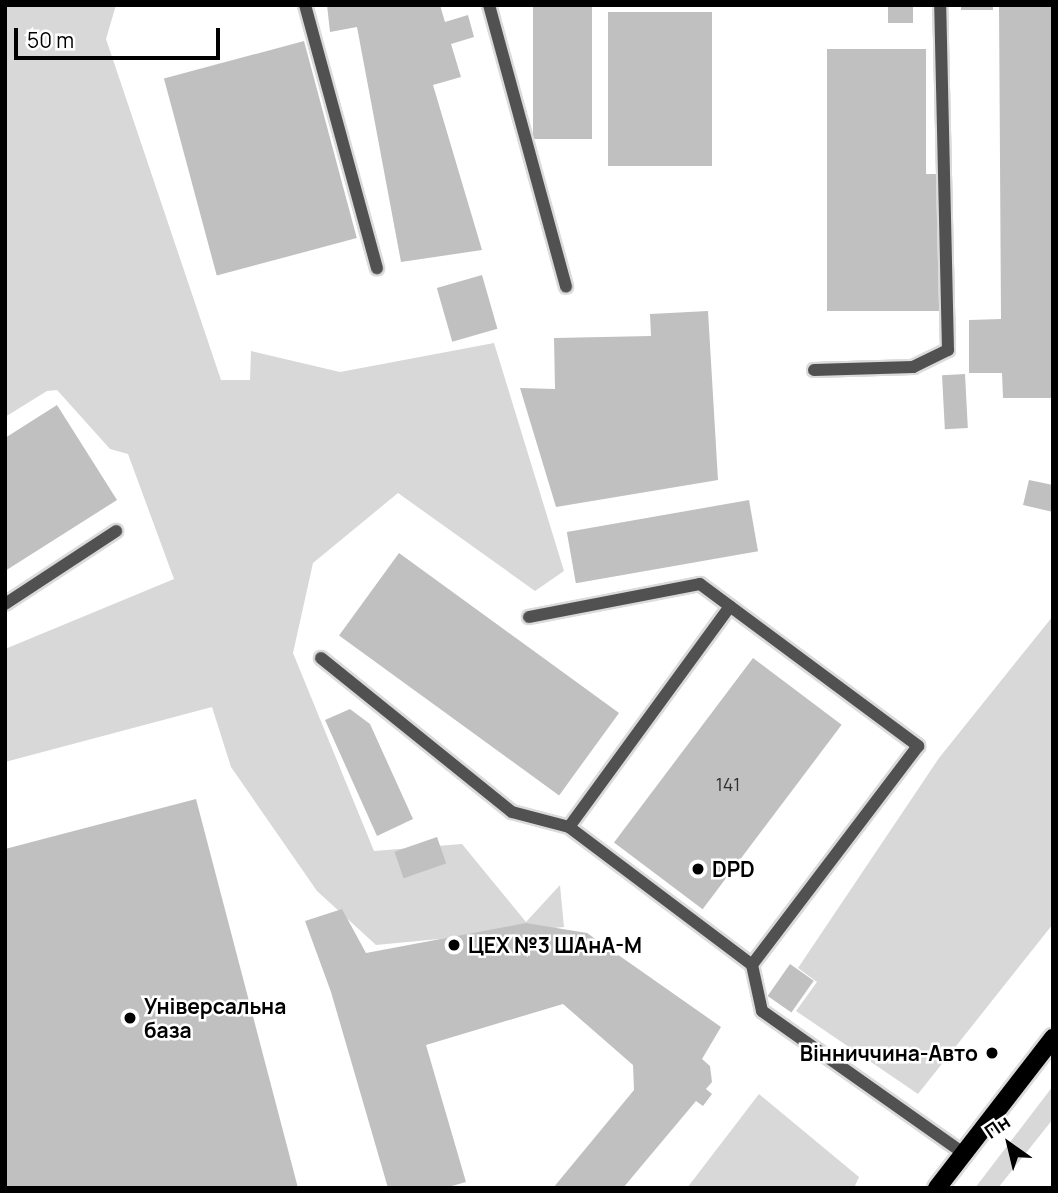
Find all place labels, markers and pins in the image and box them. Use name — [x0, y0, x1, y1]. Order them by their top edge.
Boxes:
place label: DPD — [712, 856, 755, 882]
marker: DPD — [690, 861, 706, 877]
place label: ЦЕХ №3 ШАнА-М — [468, 932, 642, 958]
marker: ЦЕХ №3 ШАнА-М — [446, 937, 462, 953]
place label: Універсальна база — [144, 993, 286, 1043]
marker: Універсальна база — [122, 1010, 138, 1026]
place label: Вінниччина-Авто — [800, 1040, 978, 1066]
marker: Вінниччина-Авто — [984, 1045, 1000, 1061]

